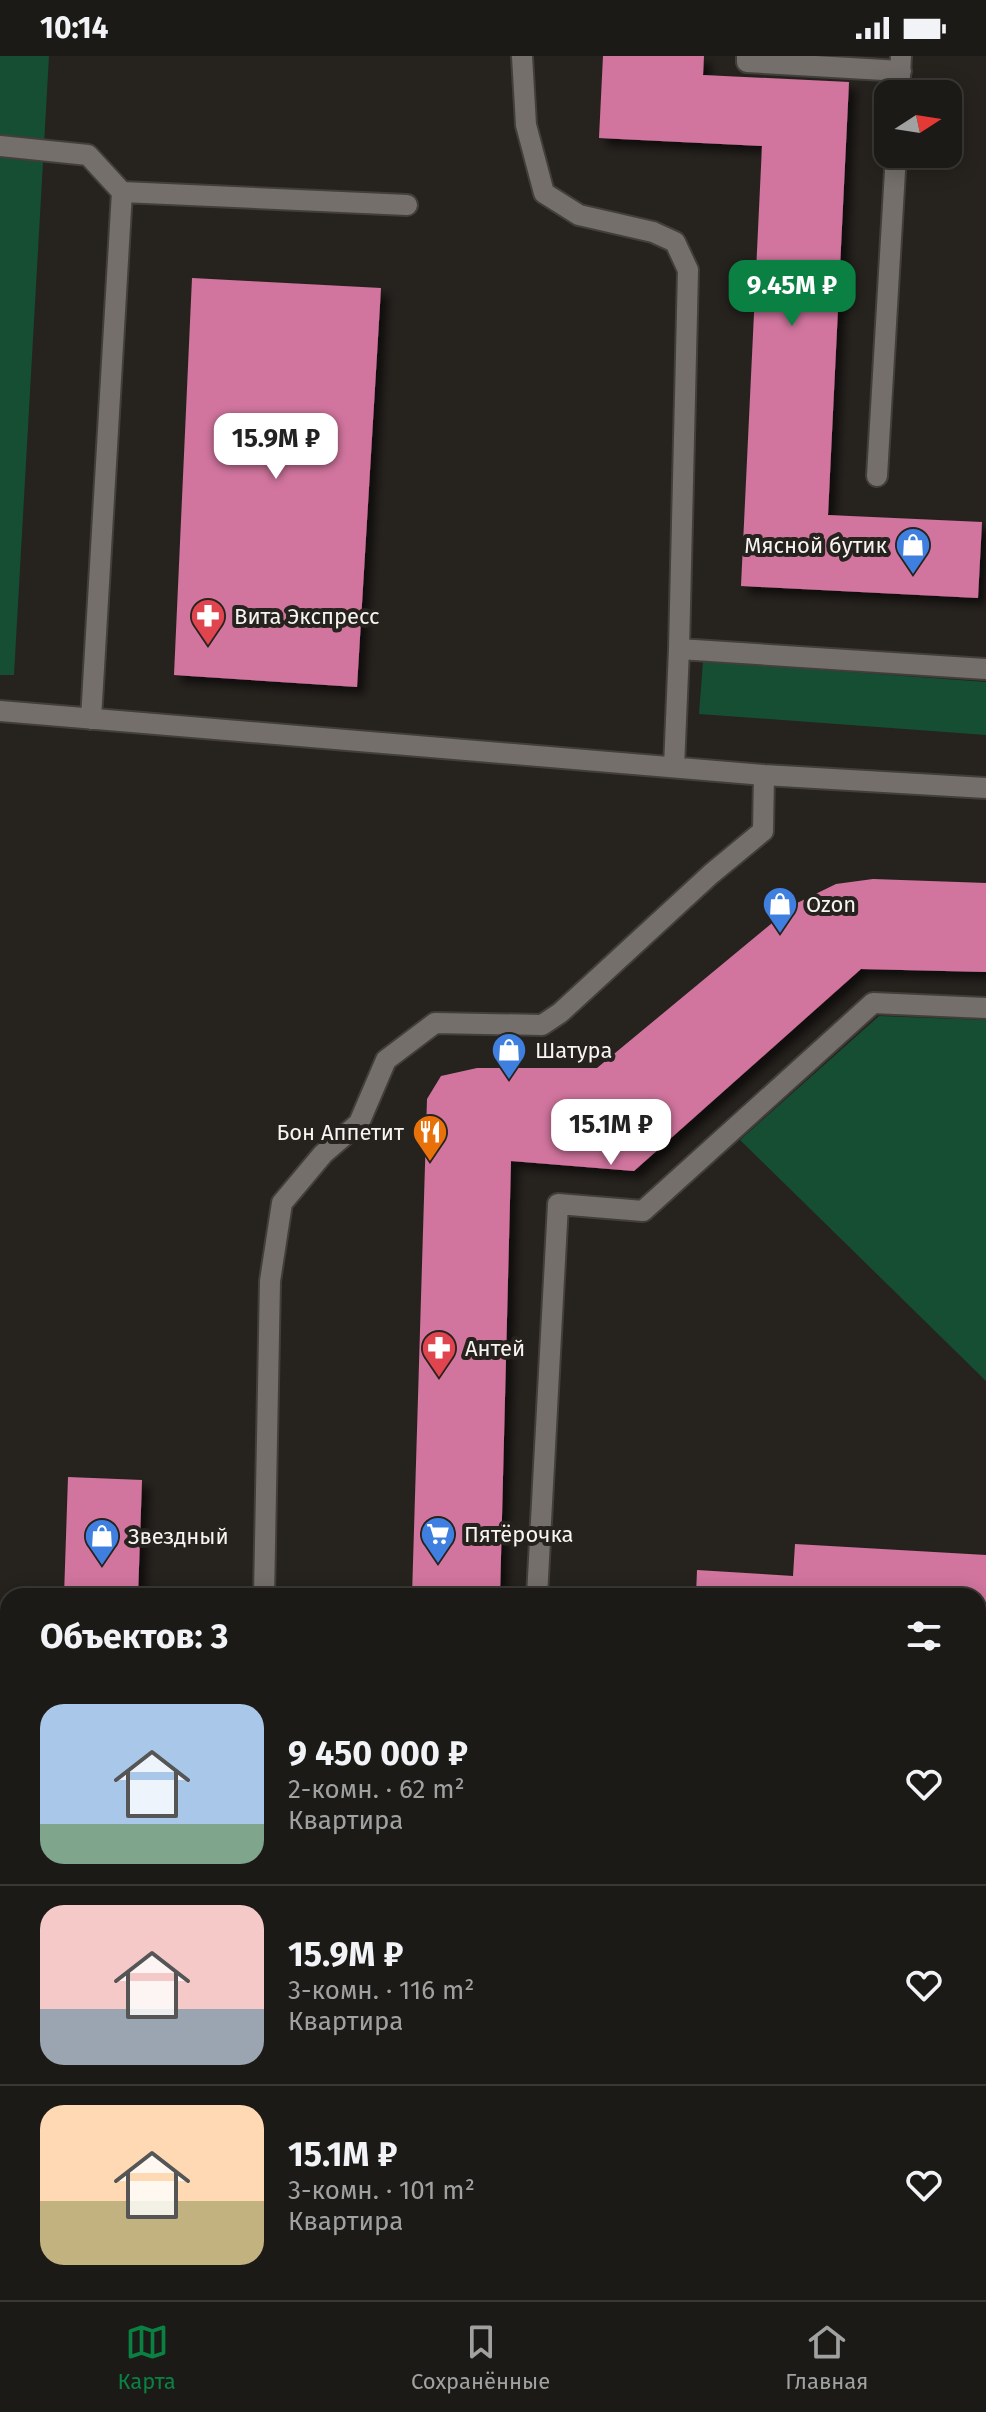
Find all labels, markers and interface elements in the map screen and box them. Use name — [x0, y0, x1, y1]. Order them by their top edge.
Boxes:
text: 10:14 — [40, 10, 109, 46]
north arrow — [874, 80, 962, 168]
map controls — [874, 80, 962, 168]
pin: 9.45M ₽ — [718, 260, 866, 328]
text: 9.45M ₽ — [747, 270, 837, 301]
pin: 15.9M ₽ — [202, 413, 350, 481]
text: 15.9M ₽ — [232, 423, 320, 454]
shop icon: Мясной бутик — [894, 526, 932, 576]
place label: Мясной бутик — [744, 532, 888, 559]
pharmacy icon: Вита Экспресс — [189, 597, 227, 647]
place label: Вита Экспресс — [234, 603, 380, 630]
shop icon: Ozon — [761, 885, 799, 935]
place label: Ozon — [806, 891, 856, 918]
shop icon: Шатура — [490, 1031, 528, 1081]
place label: Шатура — [535, 1037, 612, 1064]
pin: 15.1M ₽ — [537, 1099, 685, 1167]
text: 15.1M ₽ — [569, 1109, 653, 1140]
restaurant icon: Бон Аппетит — [411, 1113, 449, 1163]
place label: Бон Аппетит — [276, 1119, 404, 1146]
pharmacy icon: Антей — [420, 1329, 458, 1379]
place label: Антей — [465, 1335, 525, 1362]
supermarket icon: Пятёрочка — [419, 1515, 457, 1565]
shop icon: Звездный — [83, 1517, 121, 1567]
place label: Пятёрочка — [464, 1521, 573, 1548]
place label: Звездный — [128, 1523, 229, 1550]
icon: filters — [902, 1614, 946, 1658]
text: Объектов: 3 — [40, 1616, 228, 1657]
text: 9 450 000 ₽ — [288, 1733, 468, 1774]
icon: home — [104, 1736, 200, 1832]
icon: heart — [902, 1762, 946, 1806]
text: 2-комн. · 62 m² — [288, 1774, 465, 1805]
text: Квартира — [288, 1805, 403, 1836]
text: 15.9M ₽ — [288, 1934, 403, 1975]
icon: home — [104, 1937, 200, 2033]
icon: heart — [902, 1963, 946, 2007]
text: 3-комн. · 116 m² — [288, 1975, 474, 2006]
text: Квартира — [288, 2006, 403, 2037]
text: 15.1M ₽ — [288, 2134, 398, 2175]
icon: home — [104, 2137, 200, 2233]
icon: heart — [902, 2163, 946, 2207]
text: 3-комн. · 101 m² — [288, 2175, 475, 2206]
text: Квартира — [288, 2206, 403, 2237]
tab: Карта — [118, 2320, 176, 2395]
tab: Сохранённые — [411, 2320, 550, 2395]
tab: Главная — [785, 2320, 868, 2395]

